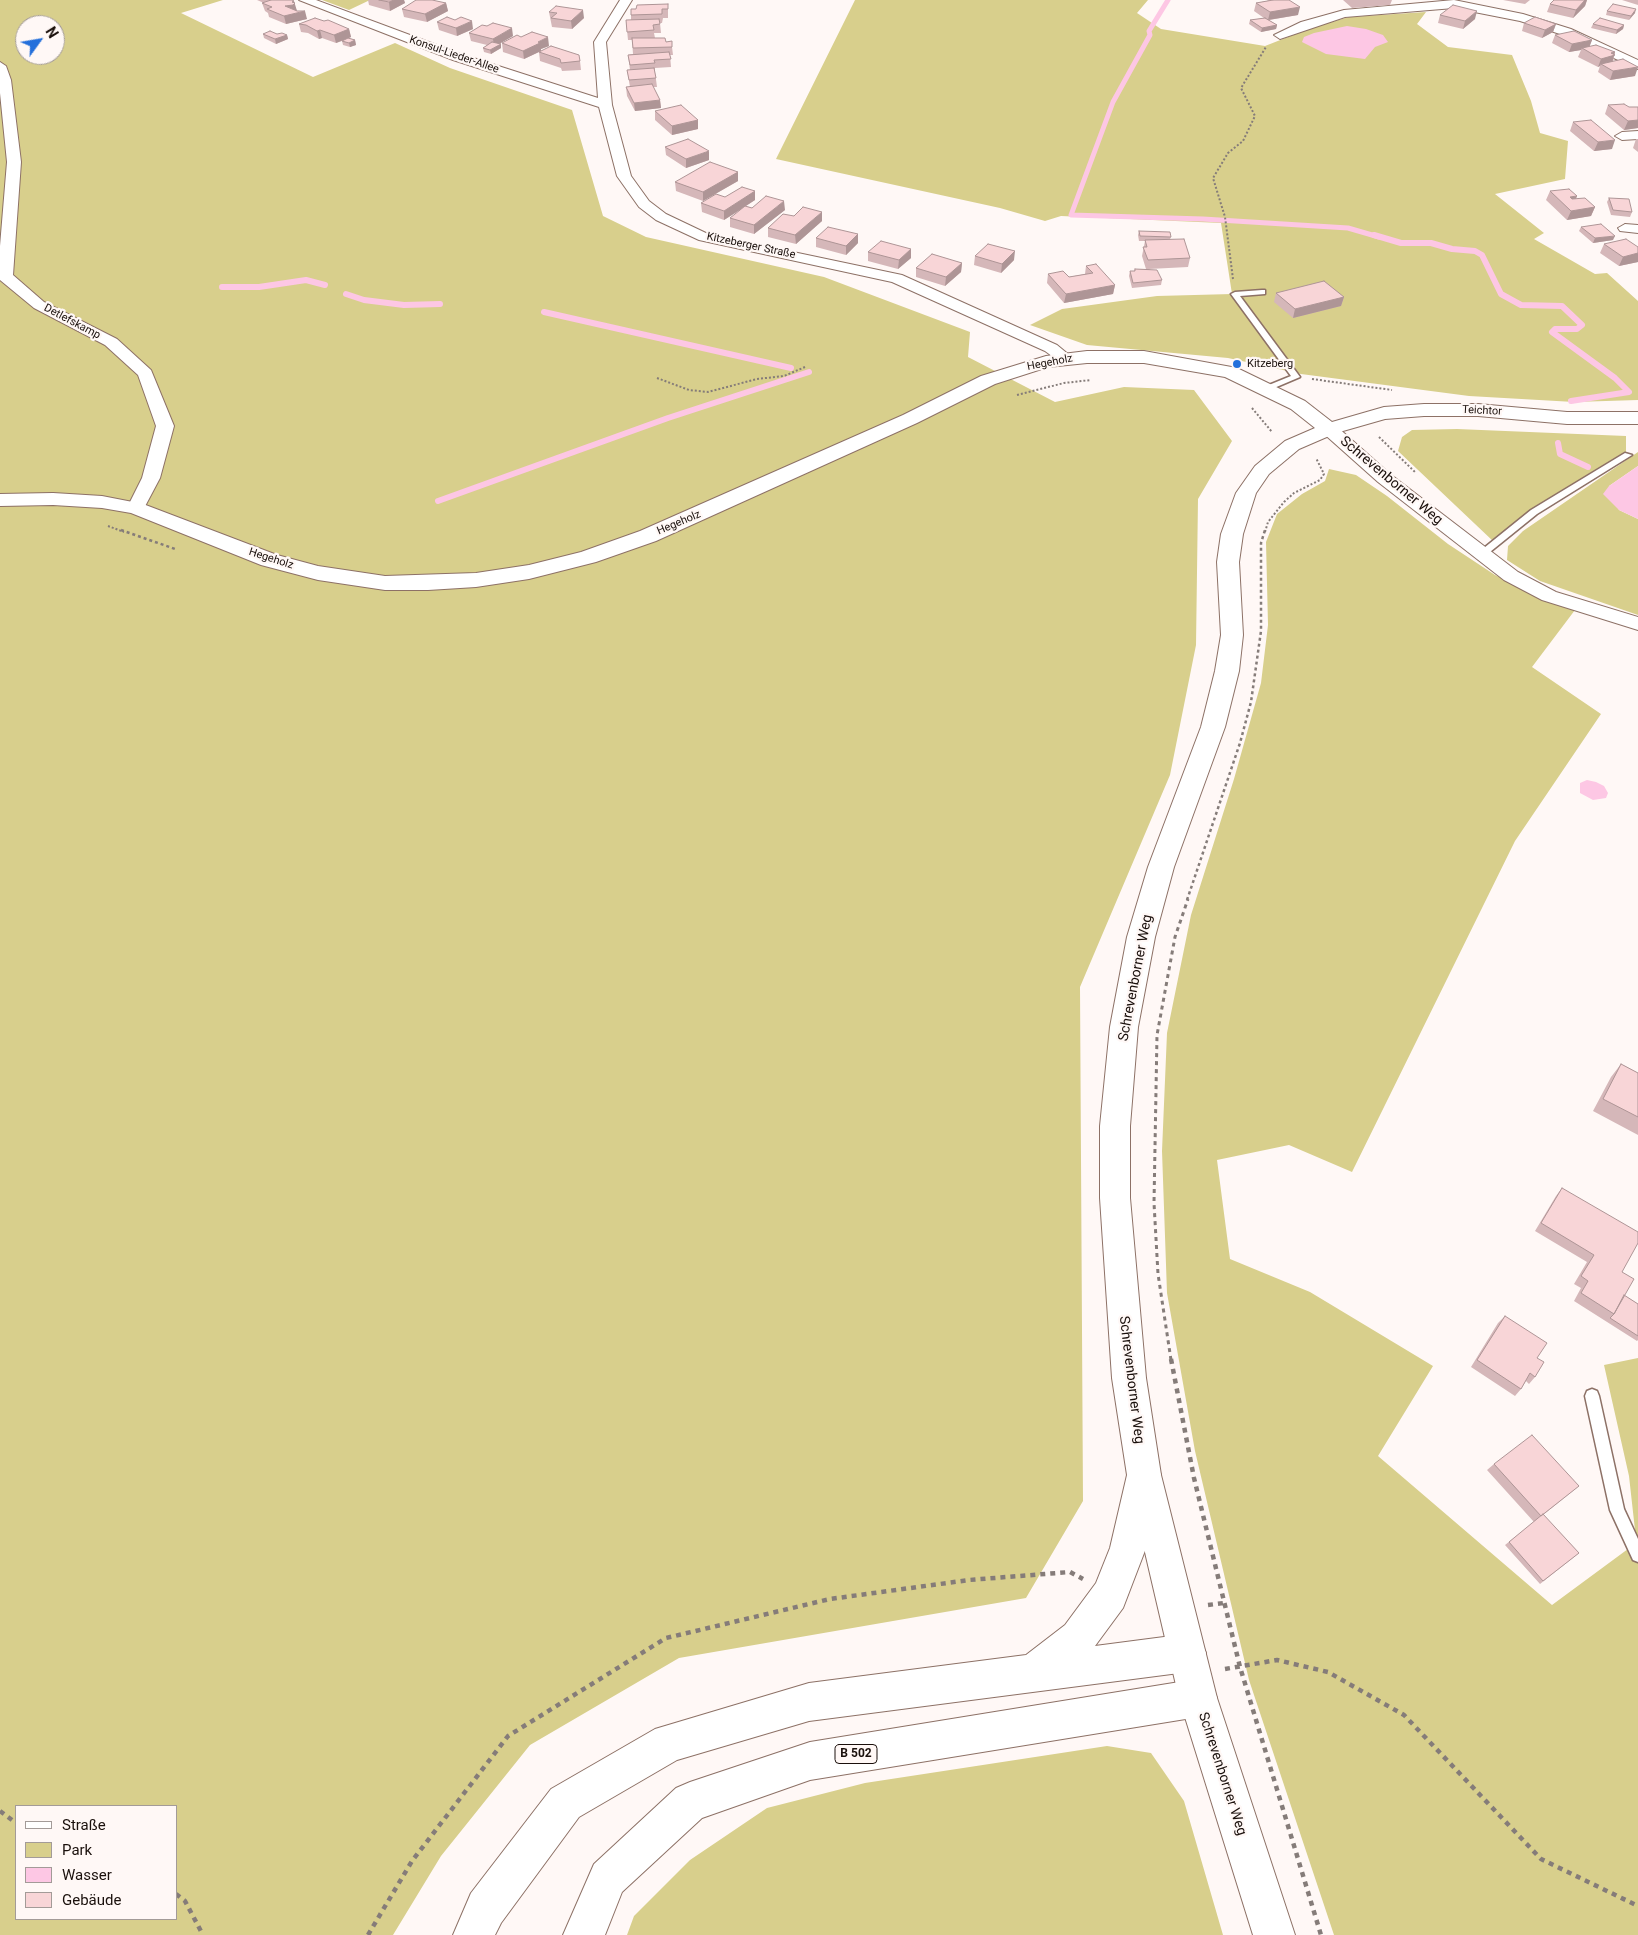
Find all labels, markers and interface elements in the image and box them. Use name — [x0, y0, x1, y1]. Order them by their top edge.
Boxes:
north arrow — [15, 15, 65, 65]
text: N — [42, 24, 61, 41]
street label: Konsul-Lieder-Allee — [407, 33, 501, 77]
street label: Kitzeberger Straße — [705, 230, 797, 262]
street label: Detlefskamp — [42, 302, 102, 342]
street label: Hegeholz — [1026, 352, 1074, 374]
place label: Kitzeberg — [1247, 357, 1293, 371]
marker: Kitzeberg — [1231, 358, 1243, 370]
street label: Teichtor — [1462, 403, 1502, 419]
street label: Schrevenborner Weg — [1336, 433, 1446, 529]
street label: Hegeholz — [655, 508, 703, 538]
street label: Hegeholz — [247, 546, 295, 572]
street label: Schrevenborner Weg — [1115, 913, 1157, 1043]
street label: Schrevenborner Weg — [1115, 1315, 1147, 1445]
street label: Schrevenborner Weg — [1194, 1710, 1250, 1838]
road number: B 502 — [835, 1745, 877, 1764]
legend — [15, 1805, 178, 1920]
text: Straße — [62, 1816, 106, 1834]
text: Park — [62, 1841, 92, 1859]
text: Wasser — [62, 1866, 112, 1884]
text: Gebäude — [62, 1891, 121, 1909]

